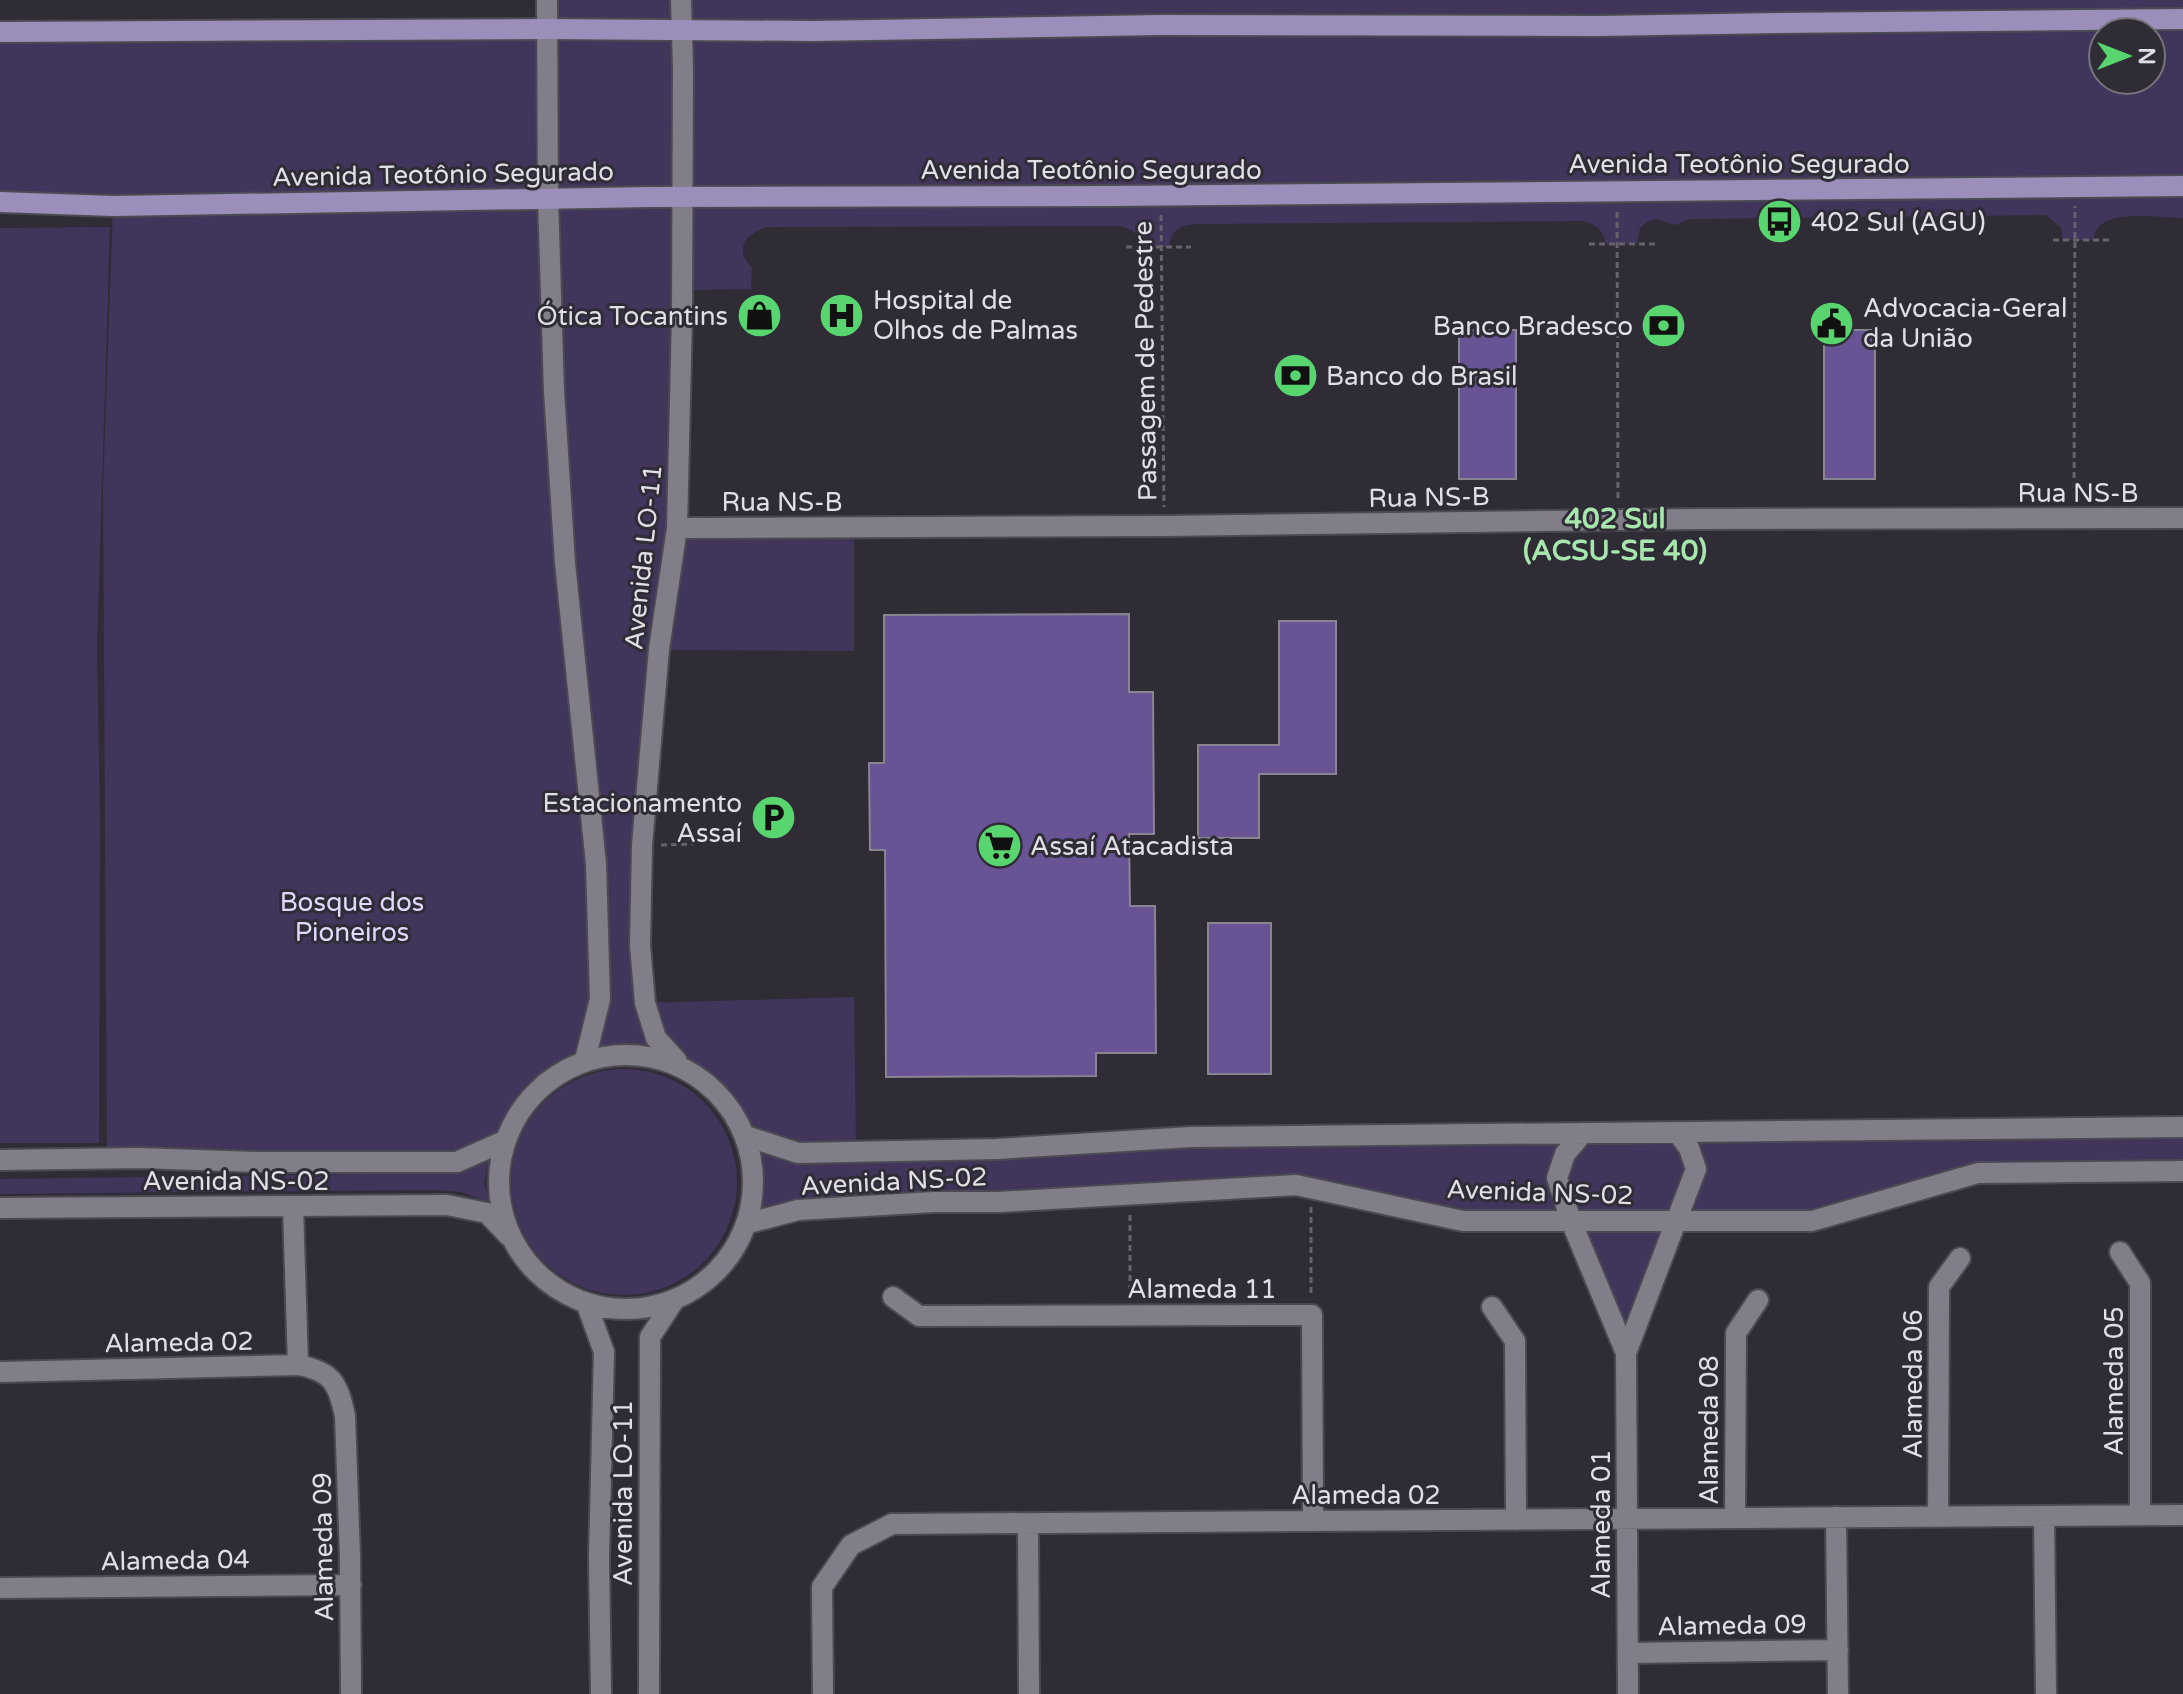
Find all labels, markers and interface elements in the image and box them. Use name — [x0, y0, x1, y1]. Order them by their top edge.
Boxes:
north arrow — [2087, 16, 2167, 96]
text: N — [2133, 47, 2159, 65]
street label: Avenida Teotônio Segurado — [1568, 149, 1910, 180]
street label: Avenida Teotônio Segurado — [920, 155, 1262, 186]
street label: Avenida Teotônio Segurado — [272, 156, 614, 193]
bus stop icon: 402 Sul (AGU) — [1756, 198, 1804, 246]
place label: 402 Sul (AGU) — [1811, 207, 1986, 238]
street label: Passagem de Pedestre — [1128, 221, 1163, 501]
place label: Hospital de Olhos de Palmas — [873, 285, 1078, 346]
hospital icon: Hospital de Olhos de Palmas — [818, 291, 866, 339]
shop icon: Ótica Tocantins — [735, 292, 783, 340]
place label: Advocacia-Geral da União — [1863, 293, 2067, 354]
public building icon: Advocacia-Geral da União — [1808, 299, 1856, 347]
place label: Ótica Tocantins — [537, 300, 728, 332]
bank icon: Banco Bradesco — [1640, 302, 1688, 350]
place label: Banco Bradesco — [1433, 311, 1633, 342]
bank icon: Banco do Brasil — [1271, 352, 1319, 400]
place label: Banco do Brasil — [1326, 361, 1518, 392]
street label: Avenida LO-11 — [618, 463, 669, 651]
street label: Rua NS-B — [2017, 478, 2139, 509]
street label: Rua NS-B — [1368, 481, 1490, 514]
street label: Rua NS-B — [721, 487, 843, 518]
district label: 402 Sul (ACSU-SE 40) — [1523, 502, 1707, 568]
place label: Estacionamento Assaí — [542, 788, 742, 849]
parking icon: Estacionamento Assaí — [749, 794, 797, 842]
supermarket icon: Assaí Atacadista — [975, 822, 1023, 870]
place label: Assaí Atacadista — [1030, 831, 1234, 862]
park label: Bosque dos Pioneiros — [280, 887, 424, 948]
street label: Avenida NS-02 — [800, 1161, 988, 1202]
street label: Avenida NS-02 — [142, 1166, 330, 1197]
street label: Avenida NS-02 — [1446, 1174, 1634, 1211]
street label: Alameda 11 — [1127, 1274, 1277, 1305]
street label: Alameda 05 — [2099, 1306, 2130, 1456]
street label: Alameda 06 — [1898, 1309, 1929, 1459]
street label: Alameda 02 — [104, 1326, 254, 1359]
street label: Alameda 08 — [1694, 1355, 1725, 1505]
street label: Avenida LO-11 — [608, 1400, 639, 1586]
street label: Alameda 01 — [1586, 1449, 1617, 1599]
street label: Alameda 09 — [307, 1472, 340, 1622]
street label: Alameda 02 — [1291, 1480, 1441, 1511]
street label: Alameda 04 — [100, 1544, 250, 1577]
street label: Alameda 09 — [1657, 1609, 1807, 1642]

